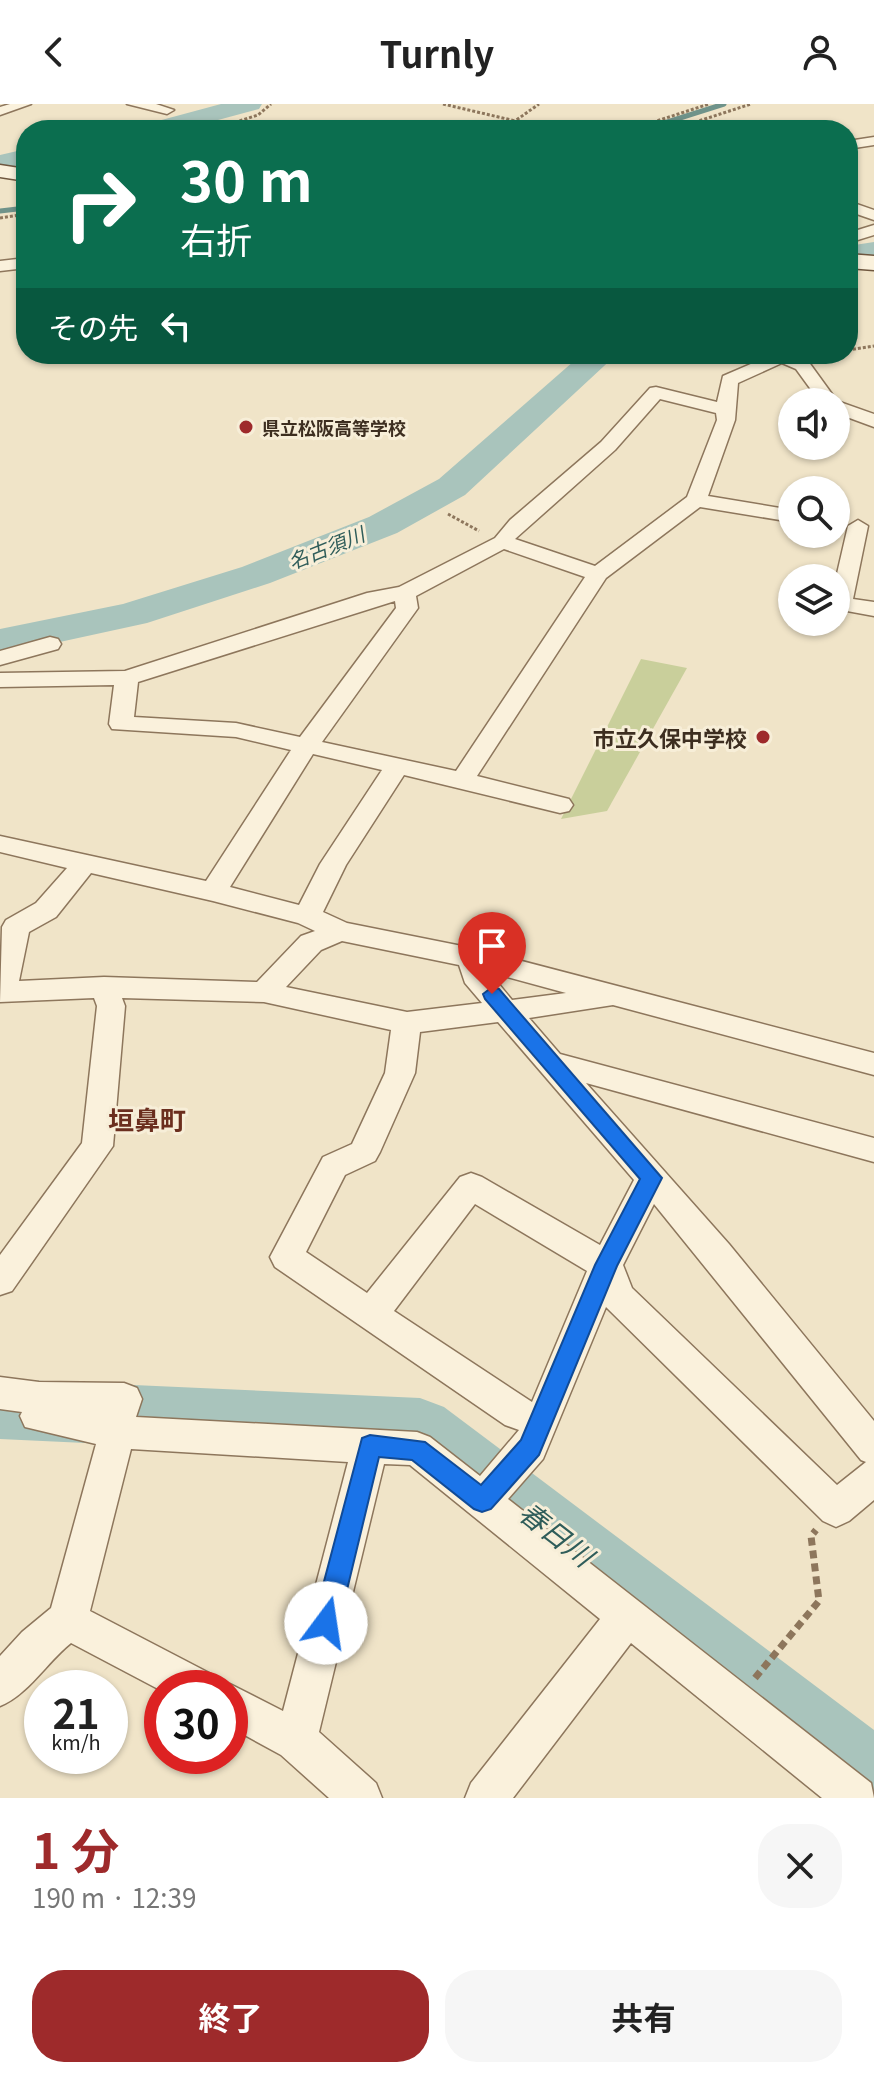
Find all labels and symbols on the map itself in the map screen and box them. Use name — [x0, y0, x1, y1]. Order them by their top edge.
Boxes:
place label: 県立松阪高等学校 — [262, 414, 406, 440]
marker: 県立松阪高等学校 — [237, 418, 255, 436]
water label: 名古須川 — [283, 518, 370, 575]
place label: 市立久保中学校 — [593, 721, 747, 753]
marker: 市立久保中学校 — [754, 728, 772, 746]
pin — [458, 912, 526, 994]
district label: 垣鼻町 — [108, 1100, 186, 1137]
water label: 春日川 — [512, 1491, 605, 1576]
position arrow — [284, 1581, 368, 1665]
speed limit sign: 30 — [144, 1670, 248, 1774]

